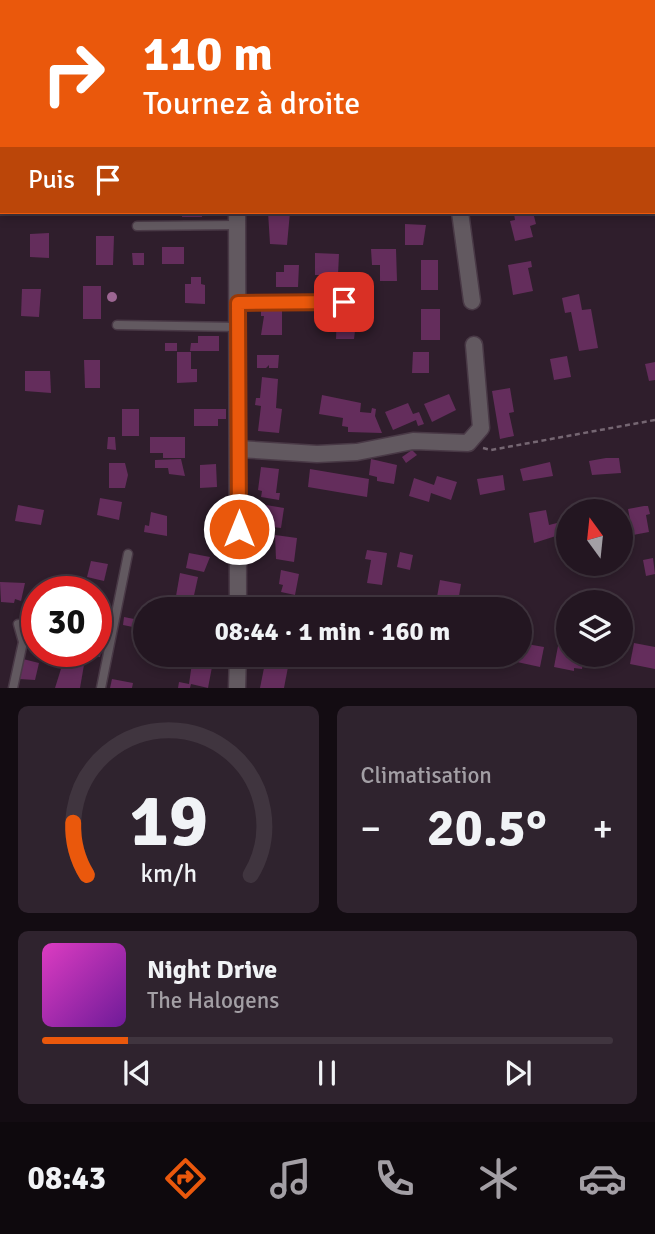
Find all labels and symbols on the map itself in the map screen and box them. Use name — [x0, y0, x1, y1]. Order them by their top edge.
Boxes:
pin — [314, 272, 374, 332]
position arrow — [202, 492, 276, 566]
north arrow — [556, 499, 634, 576]
speed limit sign: 30 — [21, 576, 112, 667]

